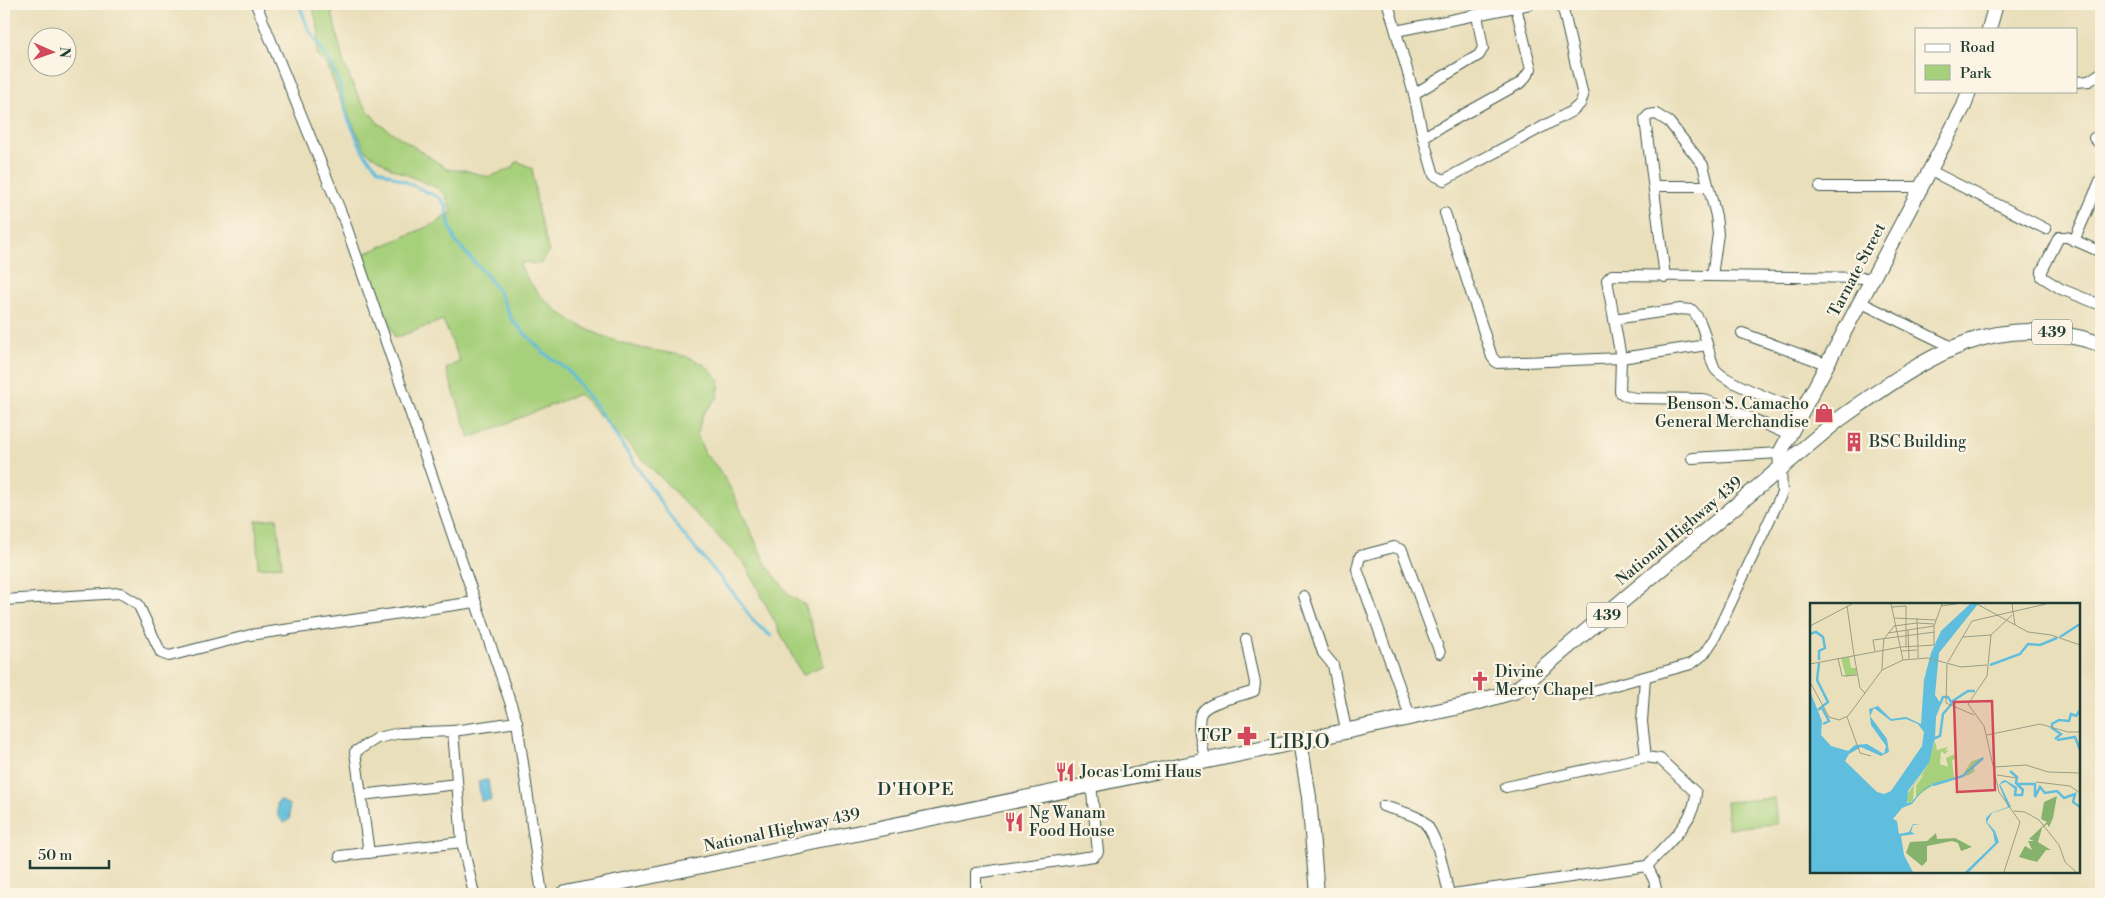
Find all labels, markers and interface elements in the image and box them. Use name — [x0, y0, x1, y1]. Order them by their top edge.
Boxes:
north arrow — [28, 28, 78, 78]
legend — [1915, 28, 2078, 92]
text: Road — [1960, 38, 1995, 57]
text: N — [55, 47, 73, 58]
text: Park — [1960, 64, 1992, 83]
street label: Tarnate Street — [1824, 219, 1890, 320]
road number: 439 — [2032, 320, 2072, 344]
place label: Benson S. Camacho General Merchandise — [1655, 394, 1809, 432]
shop icon: Benson S. Camacho General Merchandise — [1813, 402, 1835, 424]
building icon: BSC Building — [1843, 431, 1865, 453]
place label: BSC Building — [1868, 432, 1967, 452]
street label: National Highway 439 — [1612, 472, 1747, 590]
road number: 439 — [1587, 602, 1627, 628]
inset map — [1810, 603, 2080, 873]
place label: Divine Mercy Chapel — [1495, 662, 1594, 700]
church icon: Divine Mercy Chapel — [1469, 670, 1491, 692]
pharmacy icon: TGP — [1236, 725, 1258, 747]
place label: TGP — [1198, 726, 1232, 746]
district label: LIBJO — [1269, 730, 1331, 754]
restaurant icon: Jocas Lomi Haus — [1054, 761, 1076, 783]
place label: Jocas Lomi Haus — [1079, 762, 1202, 782]
district label: D'HOPE — [877, 778, 955, 801]
place label: Ng Wanam Food House — [1029, 803, 1115, 841]
street label: National Highway 439 — [702, 804, 862, 856]
restaurant icon: Ng Wanam Food House — [1003, 811, 1025, 833]
scale bar — [30, 838, 109, 870]
text: 50 m — [38, 846, 72, 865]

